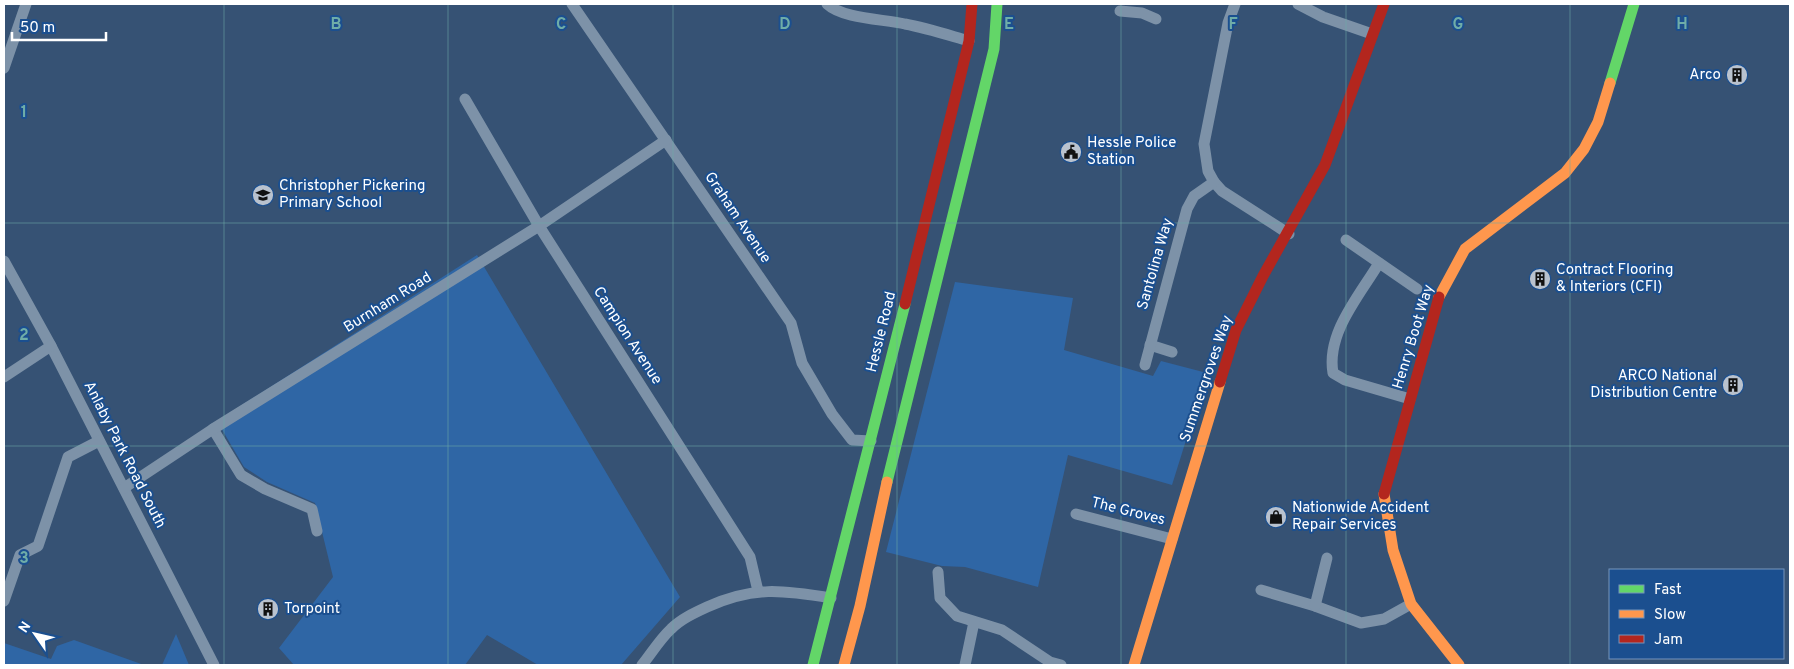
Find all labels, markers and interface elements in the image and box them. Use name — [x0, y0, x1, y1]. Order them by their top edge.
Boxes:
scale bar — [12, 10, 106, 42]
text: B — [330, 15, 342, 35]
text: C — [556, 15, 566, 35]
text: D — [779, 15, 791, 35]
text: E — [1004, 15, 1014, 35]
text: F — [1228, 15, 1238, 35]
text: G — [1453, 15, 1463, 35]
text: H — [1676, 15, 1688, 35]
text: 50 m — [20, 19, 55, 38]
building icon: Arco — [1725, 63, 1749, 87]
place label: Arco — [1689, 66, 1721, 85]
text: 1 — [21, 103, 27, 123]
place label: Hessle Police Station — [1087, 134, 1176, 170]
public building icon: Hessle Police Station — [1059, 140, 1083, 164]
street label: Graham Avenue — [699, 169, 775, 267]
place label: Christopher Pickering Primary School — [279, 177, 426, 213]
school or university icon: Christopher Pickering Primary School — [251, 183, 275, 207]
street label: Santolina Way — [1134, 216, 1178, 312]
place label: Contract Flooring & Interiors (CFI) — [1556, 261, 1674, 297]
building icon: Contract Flooring & Interiors (CFI) — [1528, 267, 1552, 291]
street label: Burnham Road — [340, 268, 436, 338]
street label: Henry Boot Way — [1389, 282, 1439, 392]
street label: Campion Avenue — [588, 284, 666, 388]
street label: Hessle Road — [863, 290, 901, 374]
street label: Summergroves Way — [1176, 313, 1238, 445]
text: 2 — [19, 326, 29, 346]
place label: ARCO National Distribution Centre — [1590, 367, 1717, 403]
building icon: ARCO National Distribution Centre — [1721, 373, 1745, 397]
street label: Anlaby Park Road South — [79, 378, 169, 532]
street label: The Groves — [1089, 494, 1167, 530]
place label: Nationwide Accident Repair Services — [1292, 499, 1429, 535]
shop icon: Nationwide Accident Repair Services — [1264, 505, 1288, 529]
text: 3 — [19, 549, 29, 569]
legend — [1609, 569, 1784, 659]
text: Fast — [1654, 581, 1682, 600]
building icon: Torpoint — [256, 597, 280, 621]
place label: Torpoint — [284, 600, 340, 619]
text: Slow — [1654, 606, 1686, 625]
north arrow — [10, 609, 60, 659]
text: N — [16, 619, 35, 636]
text: Jam — [1654, 631, 1683, 650]

